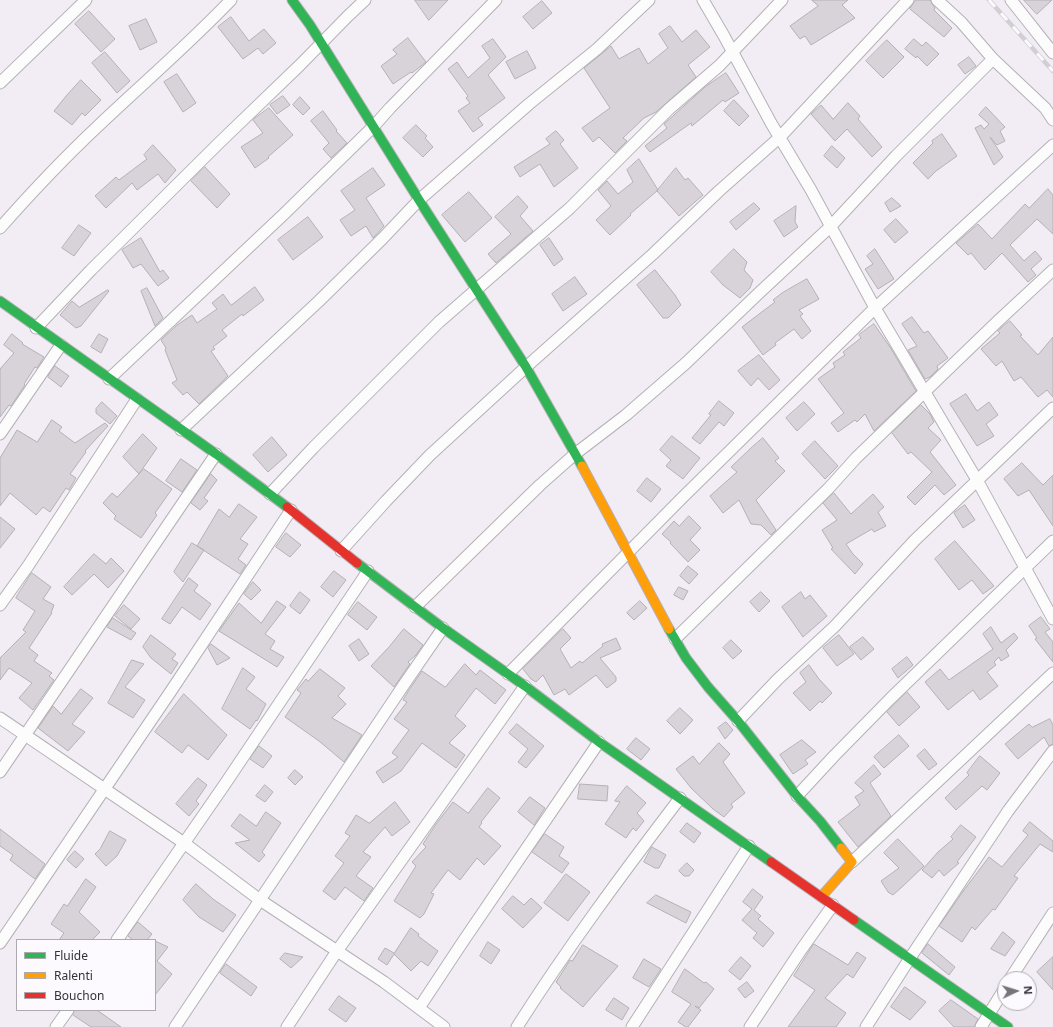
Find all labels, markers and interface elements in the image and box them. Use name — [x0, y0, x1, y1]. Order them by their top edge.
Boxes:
legend — [16, 939, 156, 1011]
text: Fluide — [54, 947, 88, 964]
text: Ralenti — [54, 967, 93, 984]
north arrow — [997, 971, 1037, 1011]
text: N — [1021, 985, 1036, 995]
text: Bouchon — [54, 987, 104, 1004]

